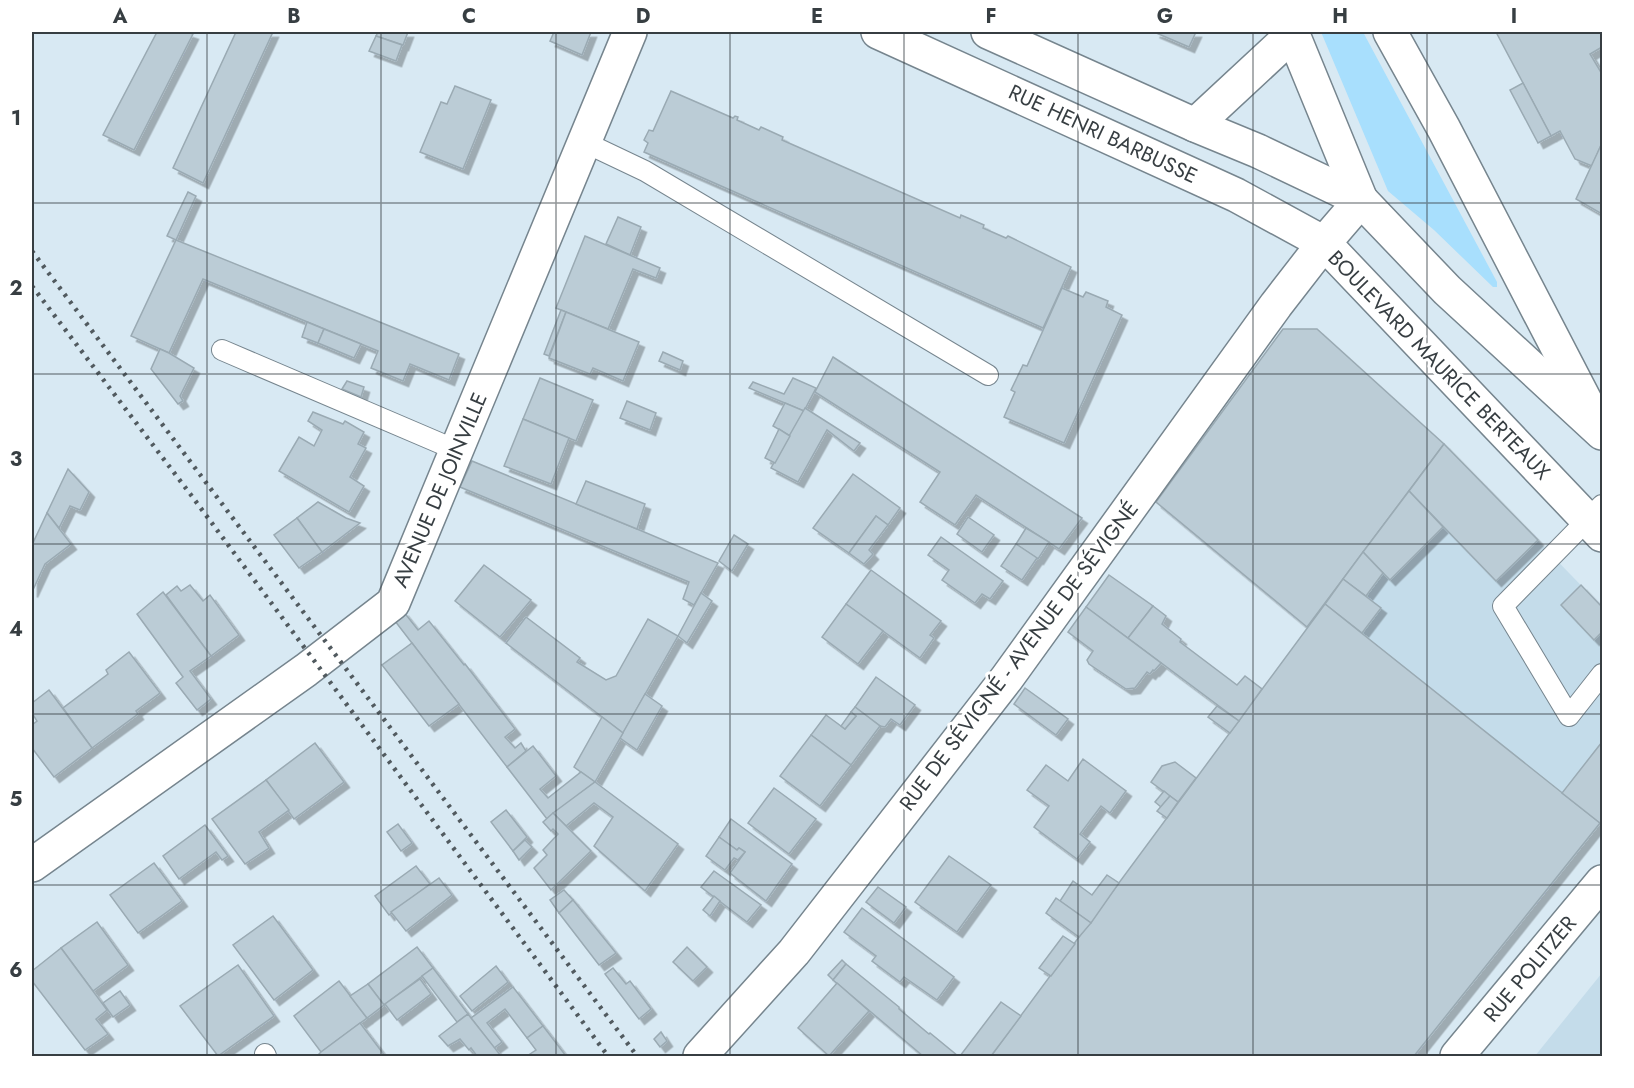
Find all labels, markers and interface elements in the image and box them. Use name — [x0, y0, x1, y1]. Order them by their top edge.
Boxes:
text: A — [112, 2, 128, 31]
text: B — [287, 2, 301, 31]
text: C — [462, 2, 476, 31]
text: D — [636, 2, 650, 31]
text: E — [811, 2, 823, 31]
text: F — [985, 2, 997, 31]
text: G — [1157, 2, 1173, 31]
text: H — [1332, 2, 1348, 31]
text: I — [1511, 2, 1517, 31]
street label: RUE HENRI BARBUSSE — [1004, 77, 1202, 191]
text: 1 — [11, 104, 21, 133]
street label: BOULEVARD MAURICE BERTEAUX — [1321, 244, 1557, 487]
text: 2 — [9, 274, 23, 303]
street label: AVENUE DE JOINVILLE — [385, 388, 495, 592]
text: 3 — [10, 445, 22, 474]
street label: RUE DE SÉVIGNÉ - AVENUE DE SÉVIGNÉ — [892, 495, 1146, 817]
text: 4 — [9, 615, 23, 644]
text: 5 — [10, 785, 23, 814]
street label: RUE POLITZER — [1477, 909, 1584, 1029]
text: 6 — [9, 956, 23, 985]

